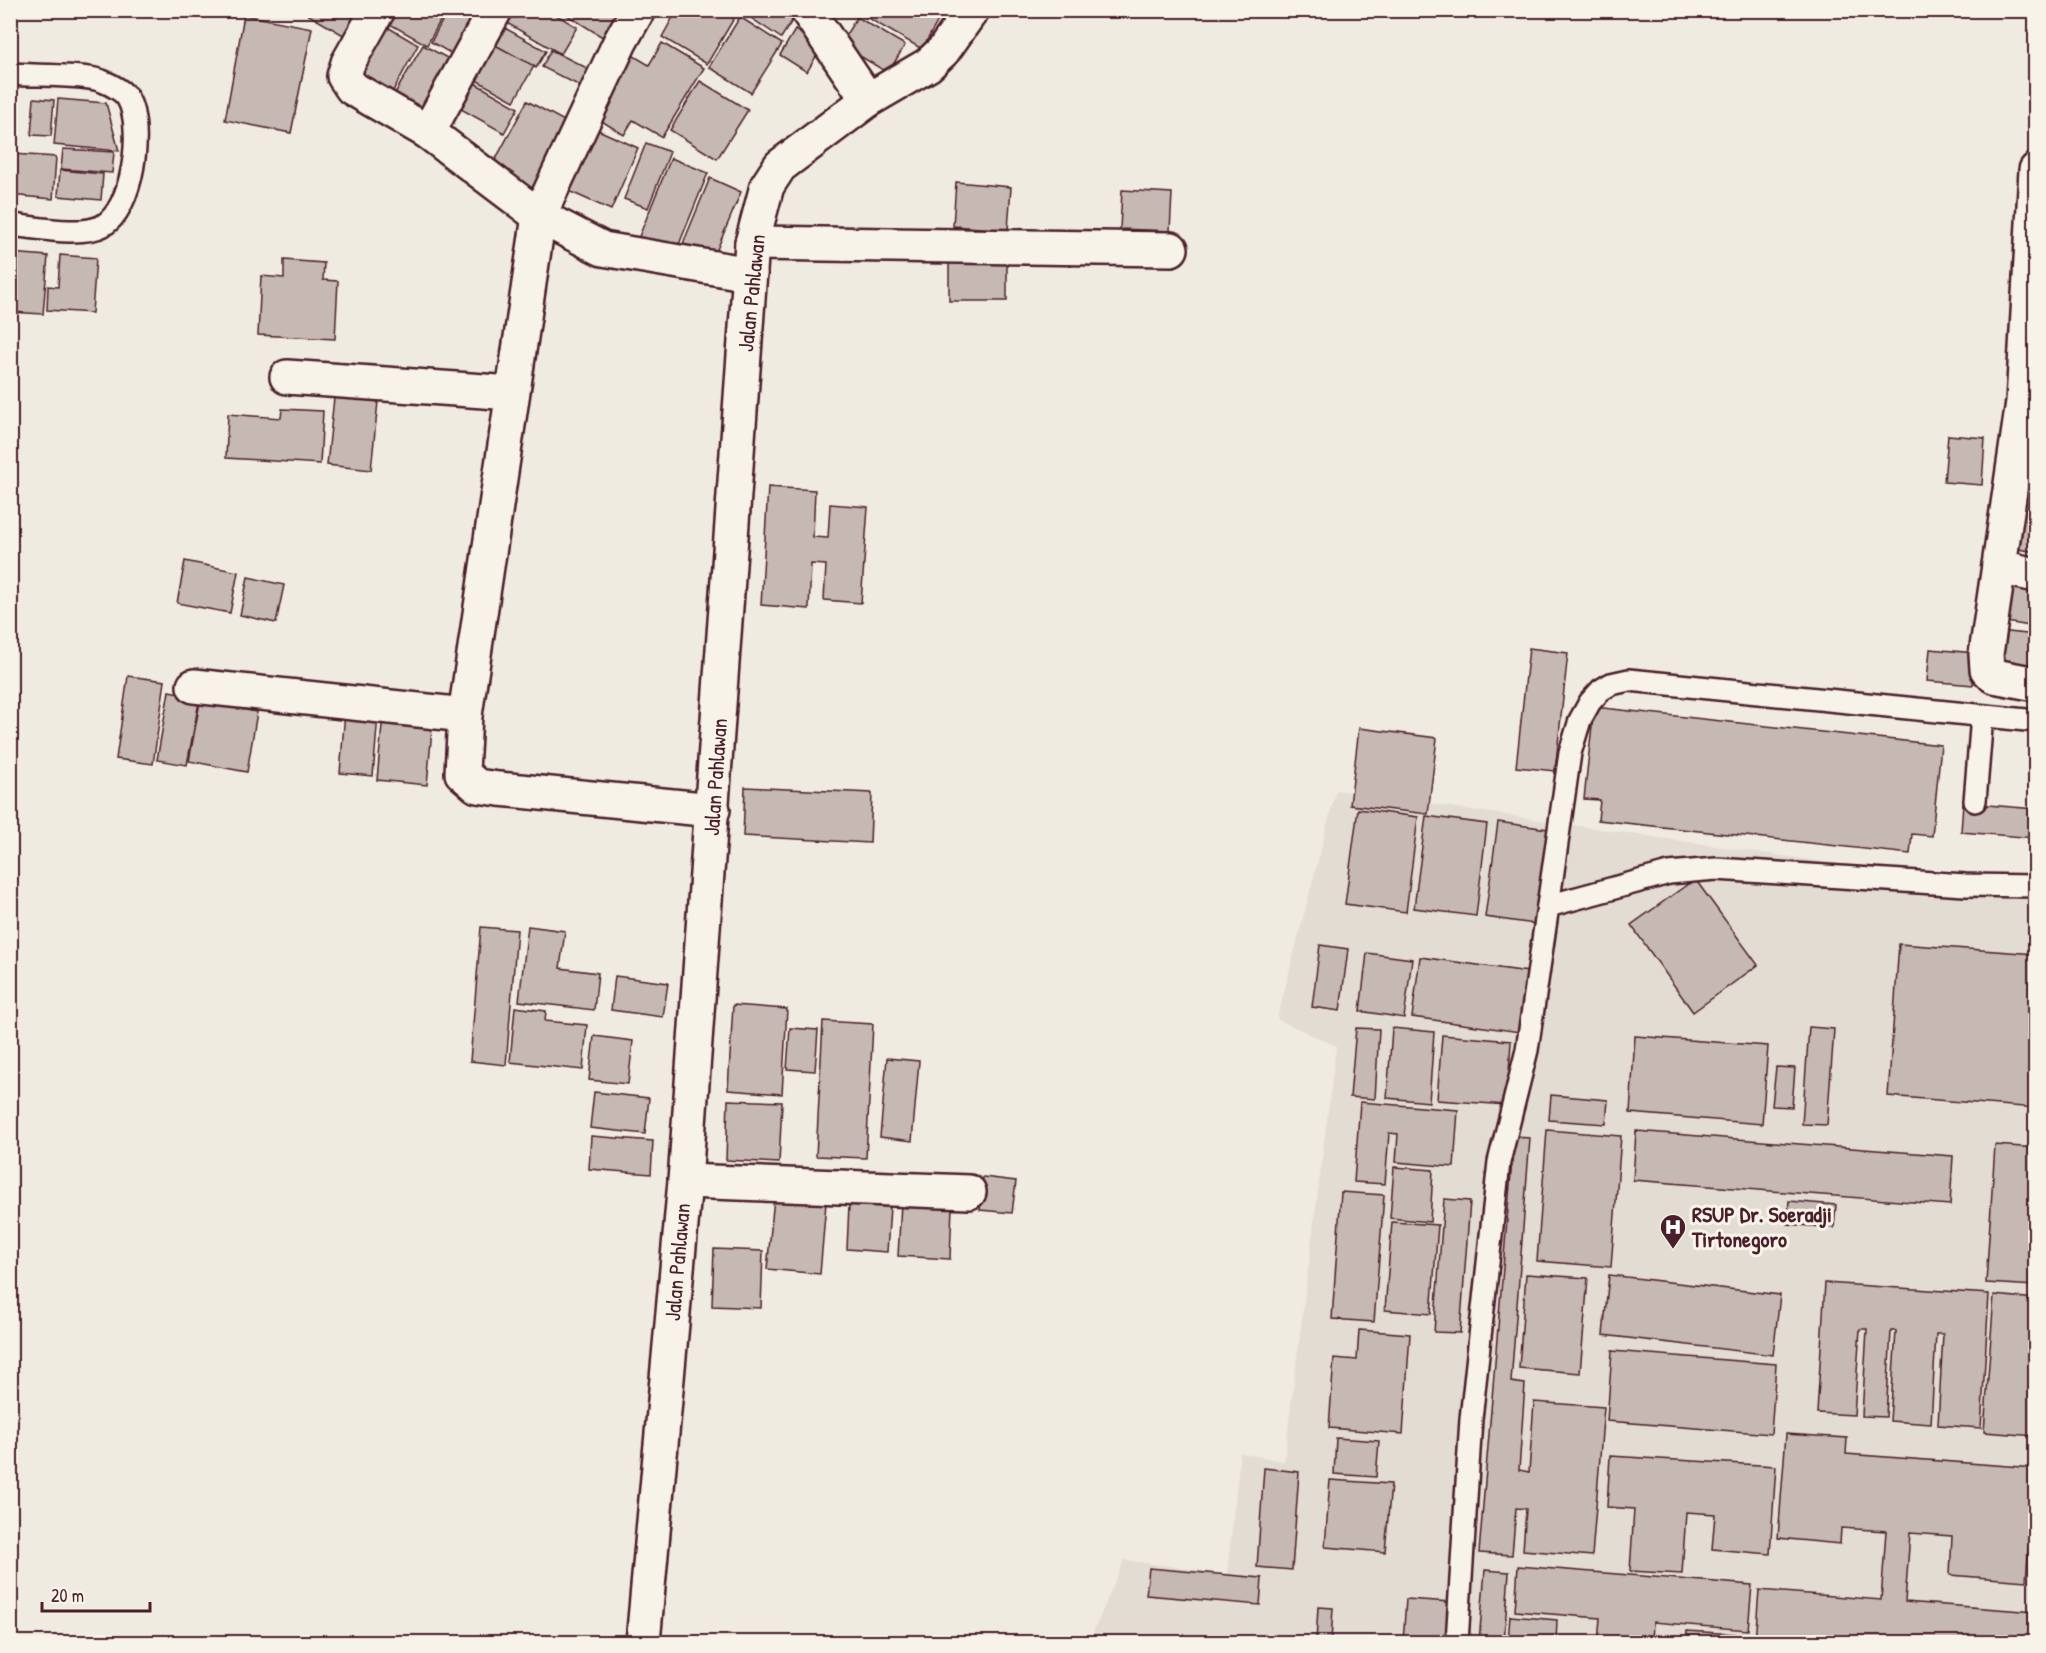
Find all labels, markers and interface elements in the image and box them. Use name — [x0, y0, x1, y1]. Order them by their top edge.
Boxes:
street label: Jalan Pahlawan — [730, 233, 772, 353]
street label: Jalan Pahlawan — [696, 717, 734, 837]
place label: RSUP Dr. Soeradji Tirtonegoro — [1691, 1199, 1832, 1255]
street label: Jalan Pahlawan — [657, 1202, 697, 1322]
hospital icon: RSUP Dr. Soeradji Tirtonegoro — [1658, 1212, 1688, 1250]
scale bar — [42, 1575, 150, 1613]
text: 20 m — [51, 1583, 84, 1608]

